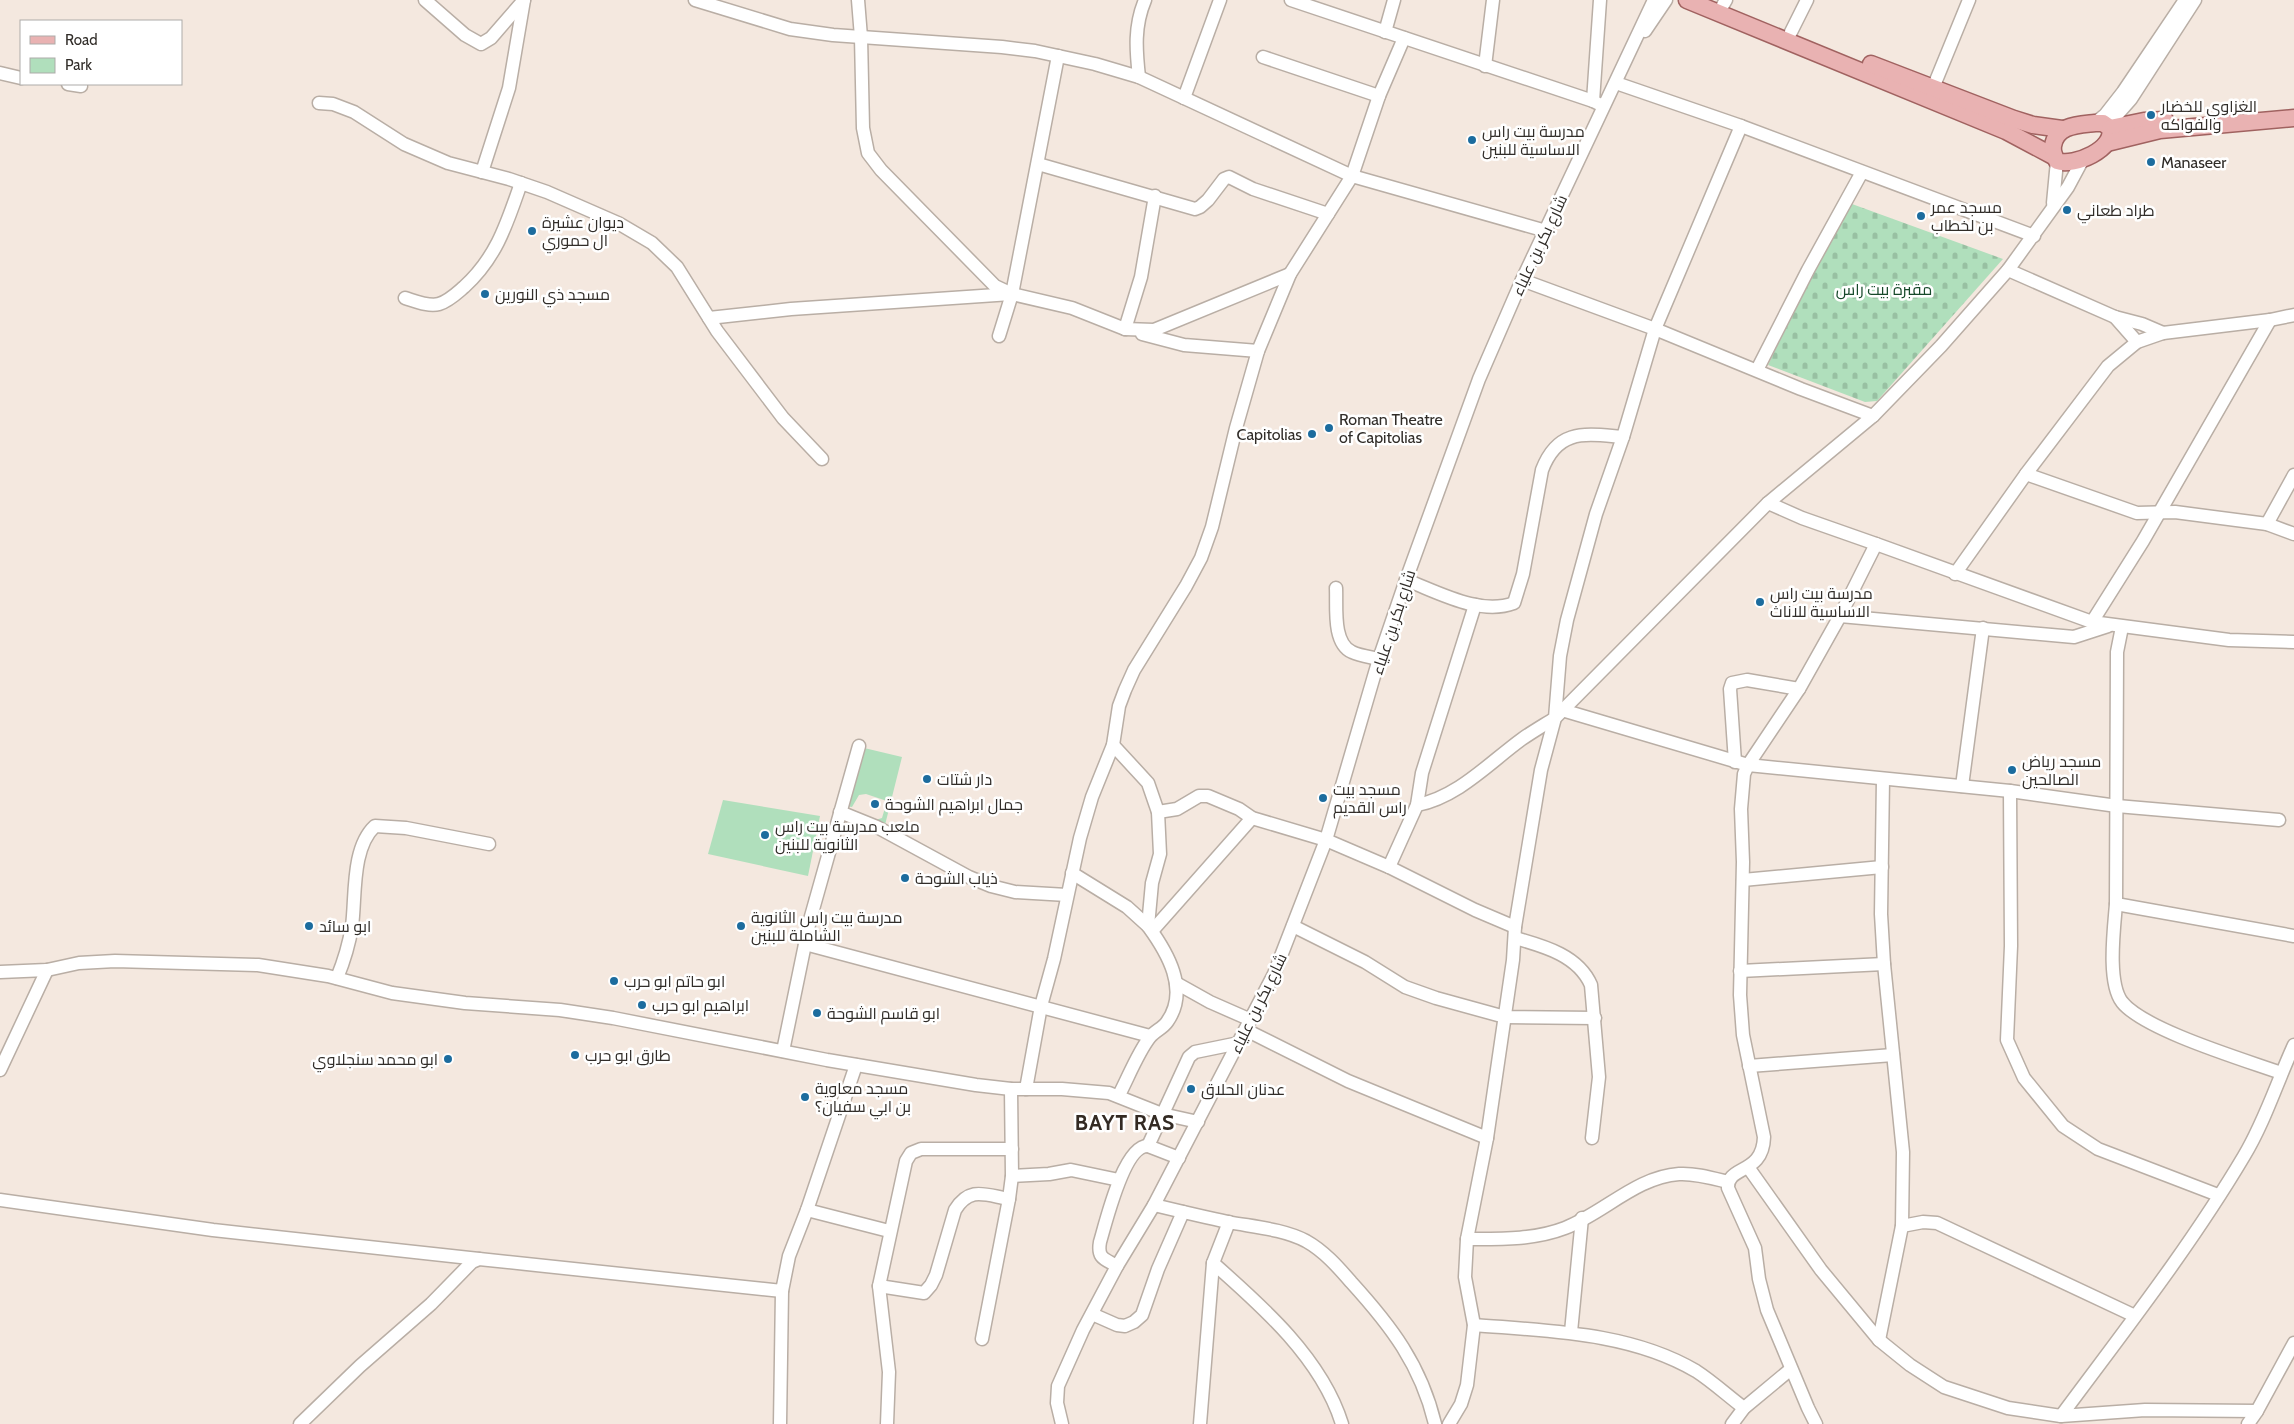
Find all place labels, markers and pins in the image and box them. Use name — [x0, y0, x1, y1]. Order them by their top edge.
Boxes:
place label: الغزاوي للخضار والفواكه — [2160, 97, 2257, 134]
marker: الغزاوي للخضار والفواكه — [2145, 109, 2157, 121]
place label: مدرسة بيت راس الاساسية للبنين — [1482, 122, 1585, 160]
marker: مدرسة بيت راس الاساسية للبنين — [1466, 134, 1478, 146]
place label: Manaseer — [2161, 153, 2227, 172]
marker: Manaseer — [2145, 156, 2157, 168]
place label: مسجد عمر بن لخطاب — [1930, 198, 2002, 236]
place label: طراد طعاني — [2077, 201, 2155, 224]
marker: طراد طعاني — [2061, 204, 2073, 216]
marker: مسجد عمر بن لخطاب — [1915, 210, 1927, 222]
place label: ديوان عشيرة ال حموري — [542, 213, 624, 254]
marker: ديوان عشيرة ال حموري — [526, 225, 538, 237]
place label: مسجد ذي النورين — [495, 285, 610, 308]
marker: مسجد ذي النورين — [479, 288, 491, 300]
place label: Roman Theatre of Capitolias — [1339, 410, 1443, 447]
marker: Roman Theatre of Capitolias — [1323, 422, 1335, 434]
place label: Capitolias — [1237, 425, 1302, 444]
marker: Capitolias — [1306, 428, 1318, 440]
place label: مدرسة بيت راس الاساسية للاناث — [1770, 584, 1873, 621]
marker: مدرسة بيت راس الاساسية للاناث — [1754, 596, 1766, 608]
place label: مسجد رياض الصالحين — [2022, 752, 2101, 790]
marker: مسجد رياض الصالحين — [2006, 764, 2018, 776]
place label: دار شتات — [937, 770, 992, 789]
marker: دار شتات — [921, 773, 933, 785]
place label: مسجد بيت راس القديم — [1333, 780, 1407, 819]
marker: مسجد بيت راس القديم — [1317, 792, 1329, 804]
place label: جمال ابراهيم الشوحة — [885, 795, 1023, 816]
marker: جمال ابراهيم الشوحة — [869, 798, 881, 810]
place label: ملعب مدرسة بيت راس الثانوية للبنين — [775, 817, 920, 855]
marker: ملعب مدرسة بيت راس الثانوية للبنين — [759, 829, 771, 841]
place label: ذياب الشوحة — [915, 869, 998, 888]
marker: ذياب الشوحة — [899, 872, 911, 884]
place label: مدرسة بيت راس الثانوية الشاملة للبنين — [751, 908, 902, 946]
place label: ابو سائد — [319, 917, 371, 936]
marker: ابو سائد — [303, 920, 315, 932]
marker: مدرسة بيت راس الثانوية الشاملة للبنين — [735, 920, 747, 932]
place label: ابو حاتم ابو حرب — [624, 972, 725, 993]
marker: ابو حاتم ابو حرب — [608, 975, 620, 987]
place label: ابراهيم ابو حرب — [652, 996, 749, 1017]
marker: ابراهيم ابو حرب — [636, 999, 648, 1011]
place label: ابو قاسم الشوحة — [827, 1004, 940, 1025]
marker: ابو قاسم الشوحة — [811, 1007, 823, 1019]
place label: طارق ابو حرب — [585, 1046, 671, 1066]
marker: طارق ابو حرب — [569, 1049, 581, 1061]
place label: ابو محمد سنجلاوي — [312, 1050, 438, 1073]
marker: ابو محمد سنجلاوي — [442, 1053, 454, 1065]
place label: مسجد معاوية بن ابي سفيان؟ — [815, 1079, 911, 1120]
place label: عدنان الحلاق — [1201, 1080, 1285, 1100]
marker: عدنان الحلاق — [1185, 1083, 1197, 1095]
marker: مسجد معاوية بن ابي سفيان؟ — [799, 1091, 811, 1103]

